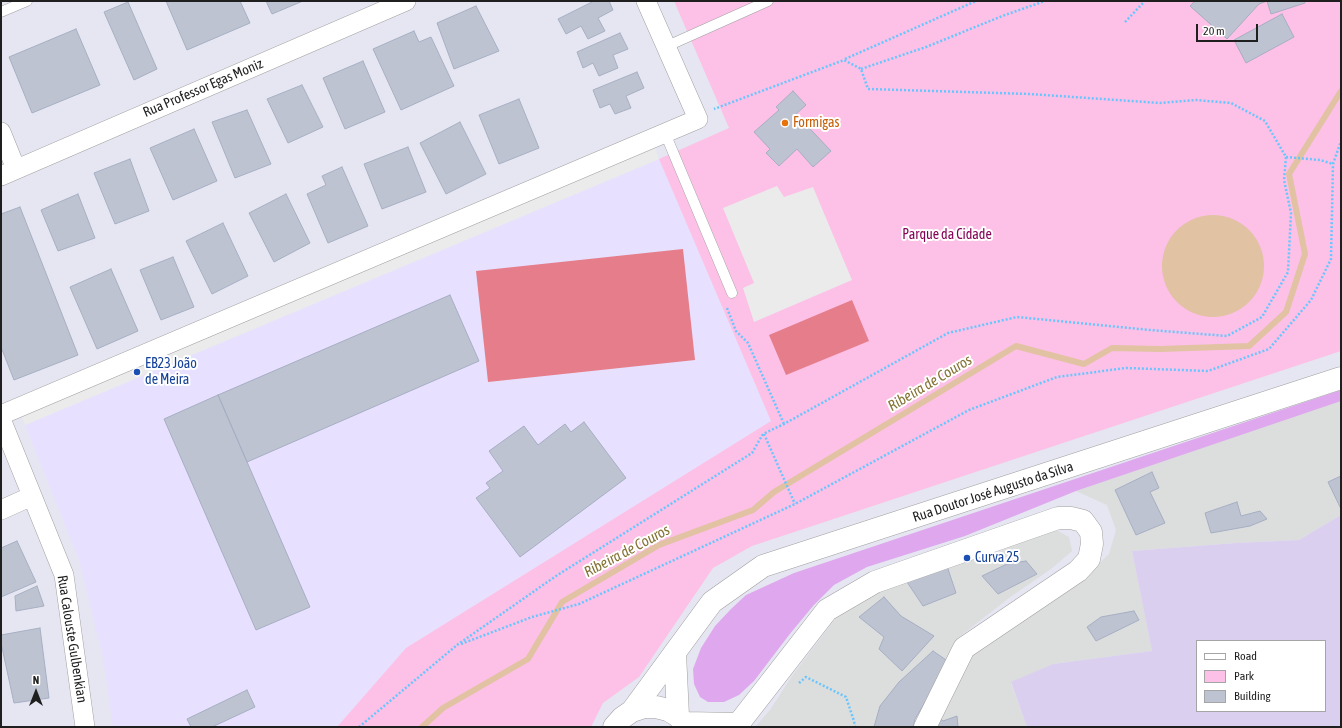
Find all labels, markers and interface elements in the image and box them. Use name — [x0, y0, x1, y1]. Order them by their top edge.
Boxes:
scale bar — [1198, 16, 1260, 42]
text: 20 m — [1203, 24, 1225, 38]
street label: Rua Professor Egas Moniz — [141, 55, 265, 121]
place label: Formigas — [793, 115, 840, 131]
marker: Formigas — [780, 118, 790, 128]
park label: Parque da Cidade — [902, 227, 992, 243]
water label: Ribeira de Couros — [885, 351, 975, 415]
place label: EB23 João de Meira — [145, 356, 197, 388]
marker: EB23 João de Meira — [132, 367, 142, 377]
street label: Rua Doutor José Augusto da Silva — [911, 458, 1075, 526]
water label: Ribeira de Couros — [581, 521, 673, 581]
place label: Curva 25 — [975, 550, 1019, 566]
marker: Curva 25 — [962, 553, 972, 563]
street label: Rua Calouste Gulbenkian — [54, 574, 90, 704]
legend — [1196, 640, 1326, 712]
text: Road — [1234, 649, 1257, 663]
text: Park — [1234, 669, 1254, 683]
north arrow — [16, 672, 56, 712]
text: N — [33, 674, 39, 686]
text: Building — [1234, 689, 1271, 703]

